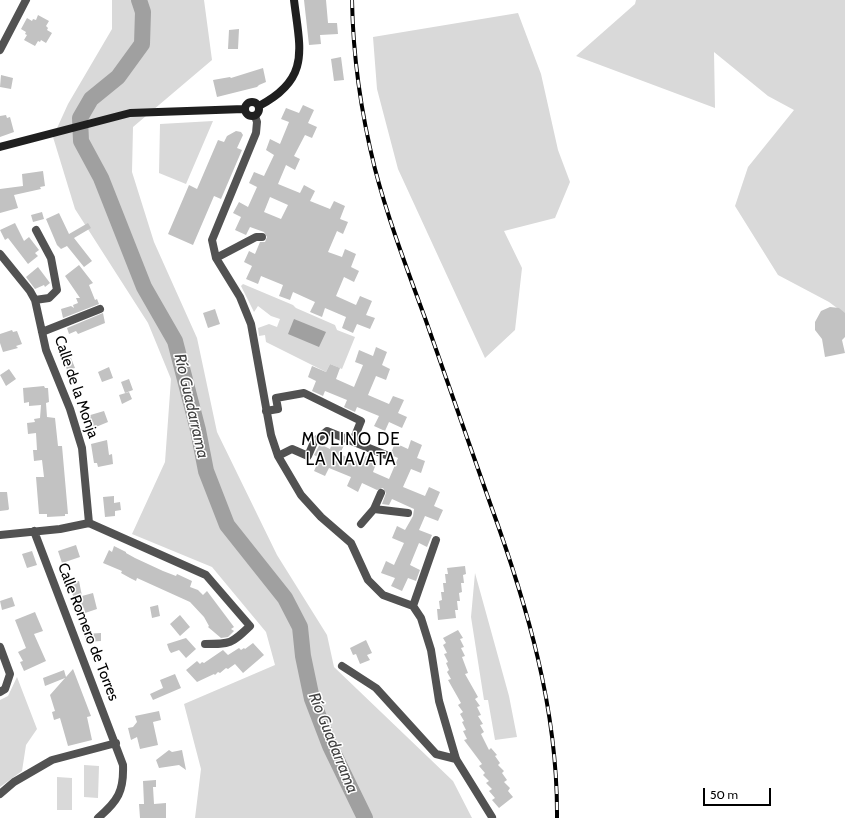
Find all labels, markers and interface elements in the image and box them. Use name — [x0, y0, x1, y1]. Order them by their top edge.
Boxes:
street label: Calle de la Monja — [50, 333, 102, 441]
water label: Río Guadarrama — [170, 352, 212, 460]
district label: MOLINO DE LA NAVATA — [301, 430, 401, 470]
street label: Calle Romero de Torres — [53, 561, 123, 703]
water label: Río Guadarrama — [304, 690, 362, 796]
scale bar — [705, 780, 773, 806]
text: 50 m — [710, 787, 738, 802]

